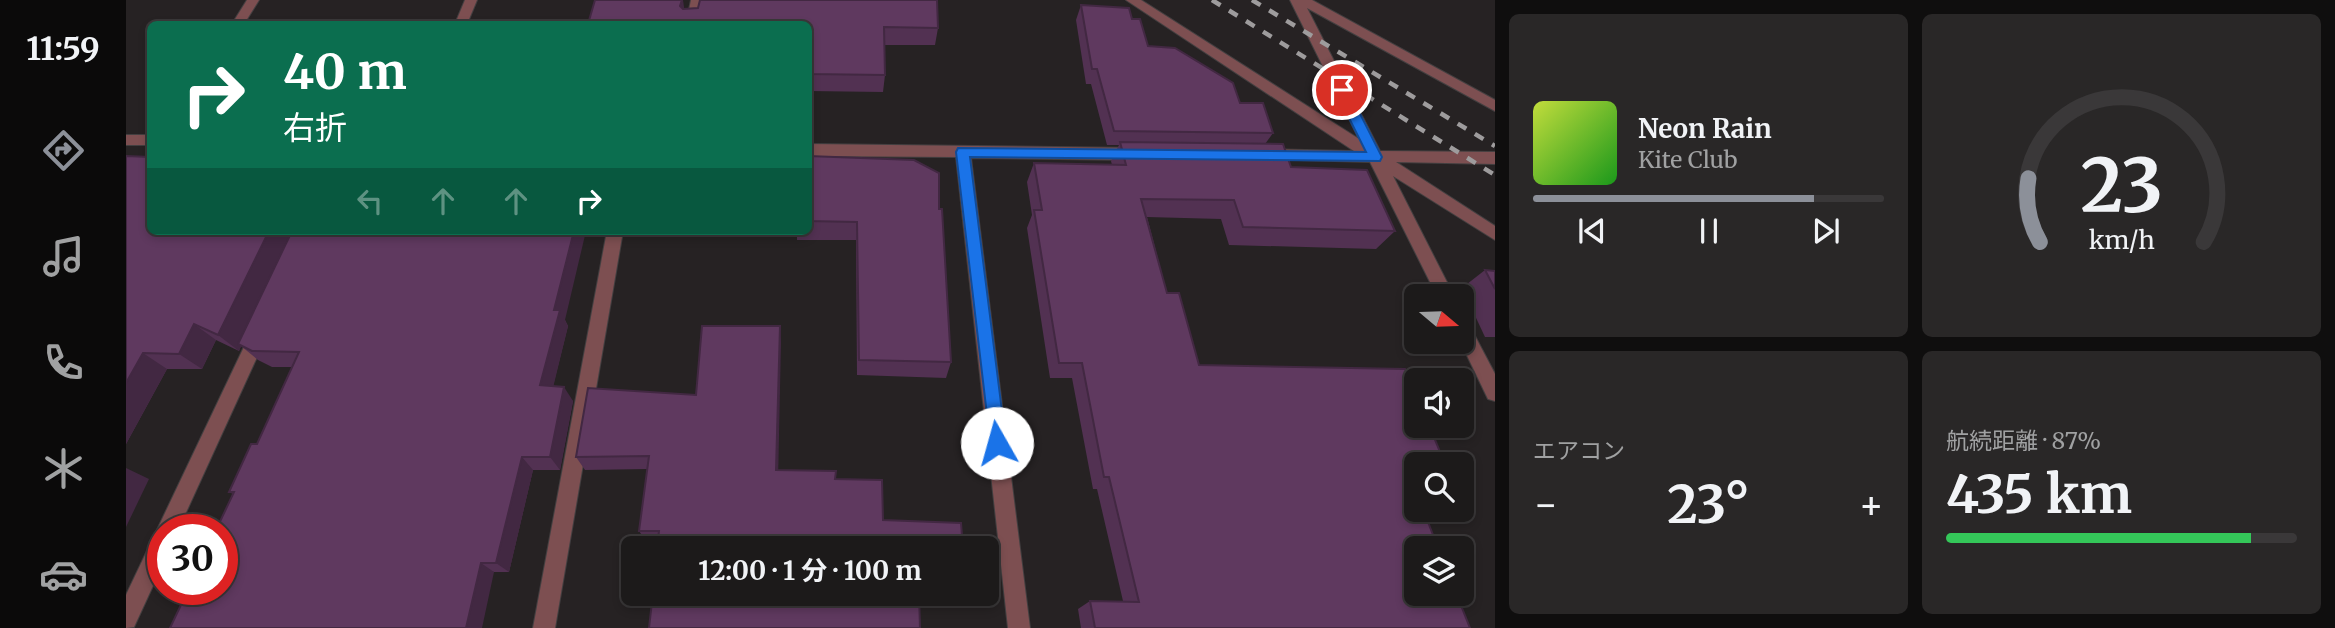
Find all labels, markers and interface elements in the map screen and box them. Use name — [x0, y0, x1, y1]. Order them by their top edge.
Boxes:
text: 11:59 — [26, 29, 100, 69]
text: 40 m — [283, 41, 407, 102]
icon: right — [168, 49, 259, 140]
pin — [1312, 60, 1372, 120]
icon: arrive — [1323, 71, 1361, 109]
text: 右折 — [283, 108, 347, 148]
text: Neon Rain — [1638, 112, 1772, 145]
icon: directions — [39, 126, 88, 175]
text: 23 — [2080, 140, 2163, 232]
text: Kite Club — [1638, 145, 1737, 174]
icon: left — [351, 182, 389, 220]
icon: ahead — [424, 182, 462, 220]
icon: ahead — [497, 182, 535, 220]
icon: right — [570, 182, 608, 220]
icon: previous — [1573, 212, 1611, 250]
icon: pause — [1690, 212, 1728, 250]
icon: next — [1807, 212, 1845, 250]
text: km/h — [2088, 224, 2155, 256]
icon: music — [39, 232, 88, 281]
north arrow — [1404, 284, 1474, 354]
map controls — [1404, 284, 1474, 606]
icon: phone — [39, 338, 88, 387]
button: sound — [1404, 368, 1474, 438]
position arrow — [960, 406, 1034, 480]
text: 航続距離 · 87% — [1946, 426, 2101, 455]
text: エアコン — [1533, 436, 1625, 465]
icon: climate — [39, 444, 88, 493]
button: search — [1404, 452, 1474, 522]
text: 435 km — [1946, 462, 2132, 527]
text: 23° — [1667, 472, 1750, 537]
text: − — [1533, 481, 1558, 528]
text: + — [1859, 481, 1884, 528]
speed limit sign: 30 — [147, 514, 238, 605]
button: layers — [1404, 536, 1474, 606]
icon: car — [39, 550, 88, 599]
text: 12:00 · 1 分 · 100 m — [698, 554, 922, 587]

